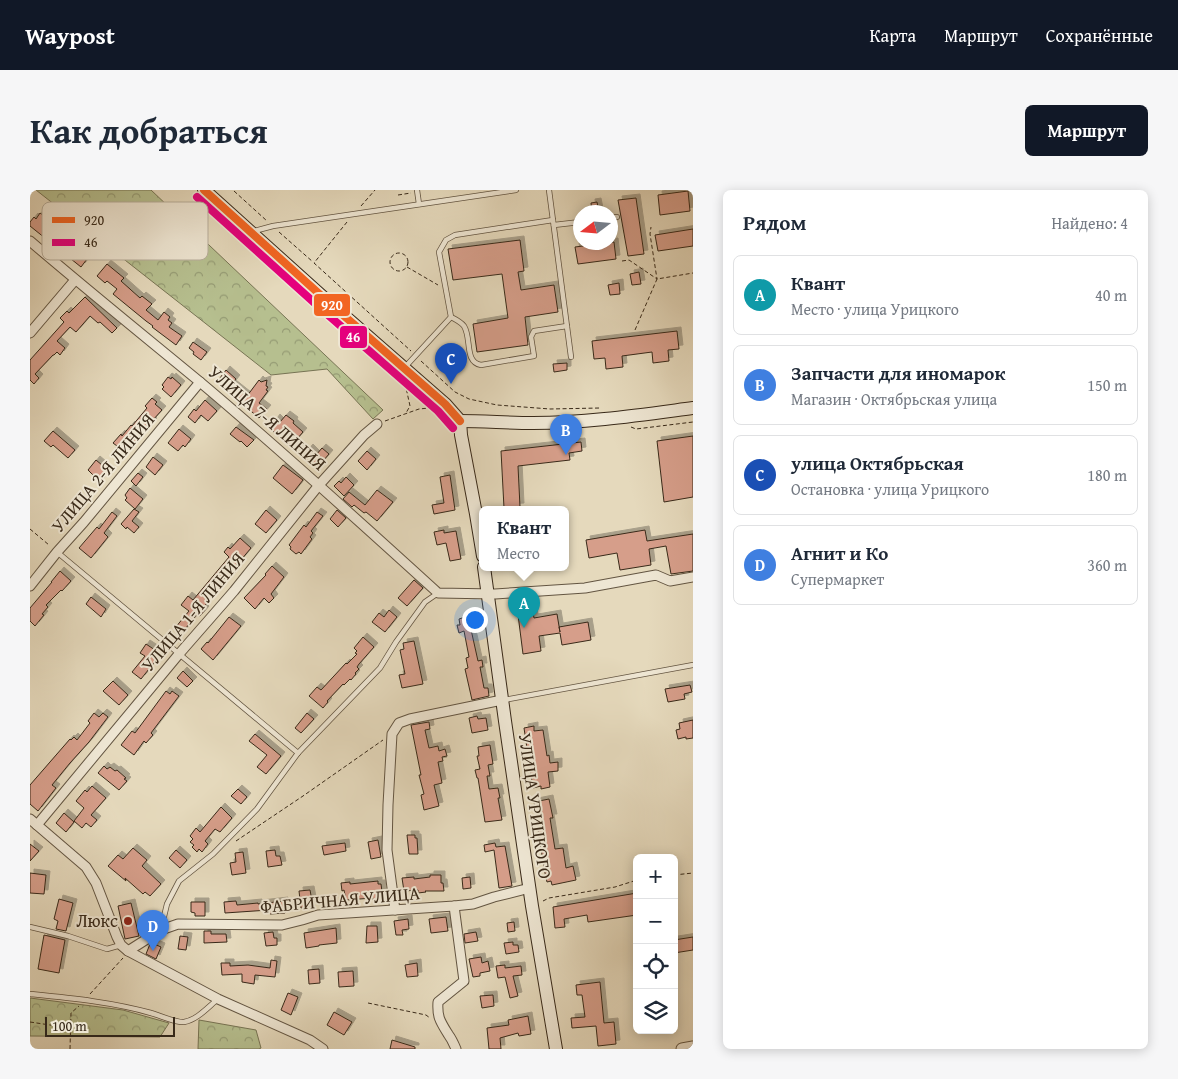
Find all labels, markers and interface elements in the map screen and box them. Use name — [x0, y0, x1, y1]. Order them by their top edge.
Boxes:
text: Waypost — [25, 18, 115, 53]
text: Карта — [870, 22, 916, 49]
text: Маршрут — [944, 22, 1018, 49]
text: Сохранённые — [1046, 22, 1153, 49]
text: Как добраться — [30, 105, 268, 156]
button: Маршрут — [1025, 105, 1148, 156]
legend — [42, 202, 208, 260]
north arrow — [573, 205, 618, 250]
text: Рядом — [743, 207, 806, 238]
text: 920 — [84, 210, 104, 230]
text: Найдено: 4 — [1051, 211, 1128, 235]
text: 46 — [84, 232, 98, 252]
text: Квант — [791, 269, 845, 297]
text: A — [755, 283, 765, 307]
text: 40 m — [1095, 283, 1127, 307]
line badge: 920 — [313, 293, 351, 317]
text: 920 — [321, 295, 343, 315]
text: Место · улица Урицкого — [791, 297, 959, 321]
line badge: 46 — [339, 325, 368, 349]
text: 46 — [346, 327, 360, 347]
pin: C — [435, 343, 467, 384]
street label: УЛИЦА 7-Я ЛИНИЯ — [202, 359, 333, 477]
text: Запчасти для иномарок — [791, 359, 1005, 387]
text: B — [755, 373, 765, 397]
text: 150 m — [1087, 373, 1127, 397]
text: Магазин · Октябрьская улица — [791, 387, 997, 411]
street label: УЛИЦА 2-Я ЛИНИЯ — [45, 407, 161, 538]
pin: B — [550, 414, 582, 455]
text: улица Октябрьская — [791, 449, 964, 477]
text: C — [755, 463, 765, 487]
text: 180 m — [1087, 463, 1127, 487]
text: Остановка · улица Урицкого — [791, 477, 989, 501]
popup — [479, 506, 569, 571]
text: Квант — [497, 513, 551, 541]
text: Агнит и Ко — [791, 539, 889, 567]
text: Место — [497, 541, 540, 565]
street label: УЛИЦА 1-Я ЛИНИЯ — [135, 546, 251, 677]
text: D — [755, 553, 765, 577]
text: 360 m — [1087, 553, 1127, 577]
text: Супермаркет — [791, 567, 884, 591]
pin: A — [508, 587, 540, 628]
your location — [462, 607, 488, 633]
street label: УЛИЦА УРИЦКОГО — [512, 731, 559, 881]
map controls — [633, 854, 678, 1034]
button: + — [633, 854, 678, 899]
street label: ФАБРИЧНАЯ УЛИЦА — [259, 879, 421, 920]
button: − — [633, 899, 678, 944]
place label: Люкс — [76, 907, 118, 934]
pin: D — [137, 910, 169, 951]
marker: Люкс — [122, 915, 134, 927]
button: locate — [633, 944, 678, 989]
button: layers — [633, 989, 678, 1034]
scale bar — [45, 1014, 175, 1037]
text: 100 m — [52, 1016, 87, 1036]

